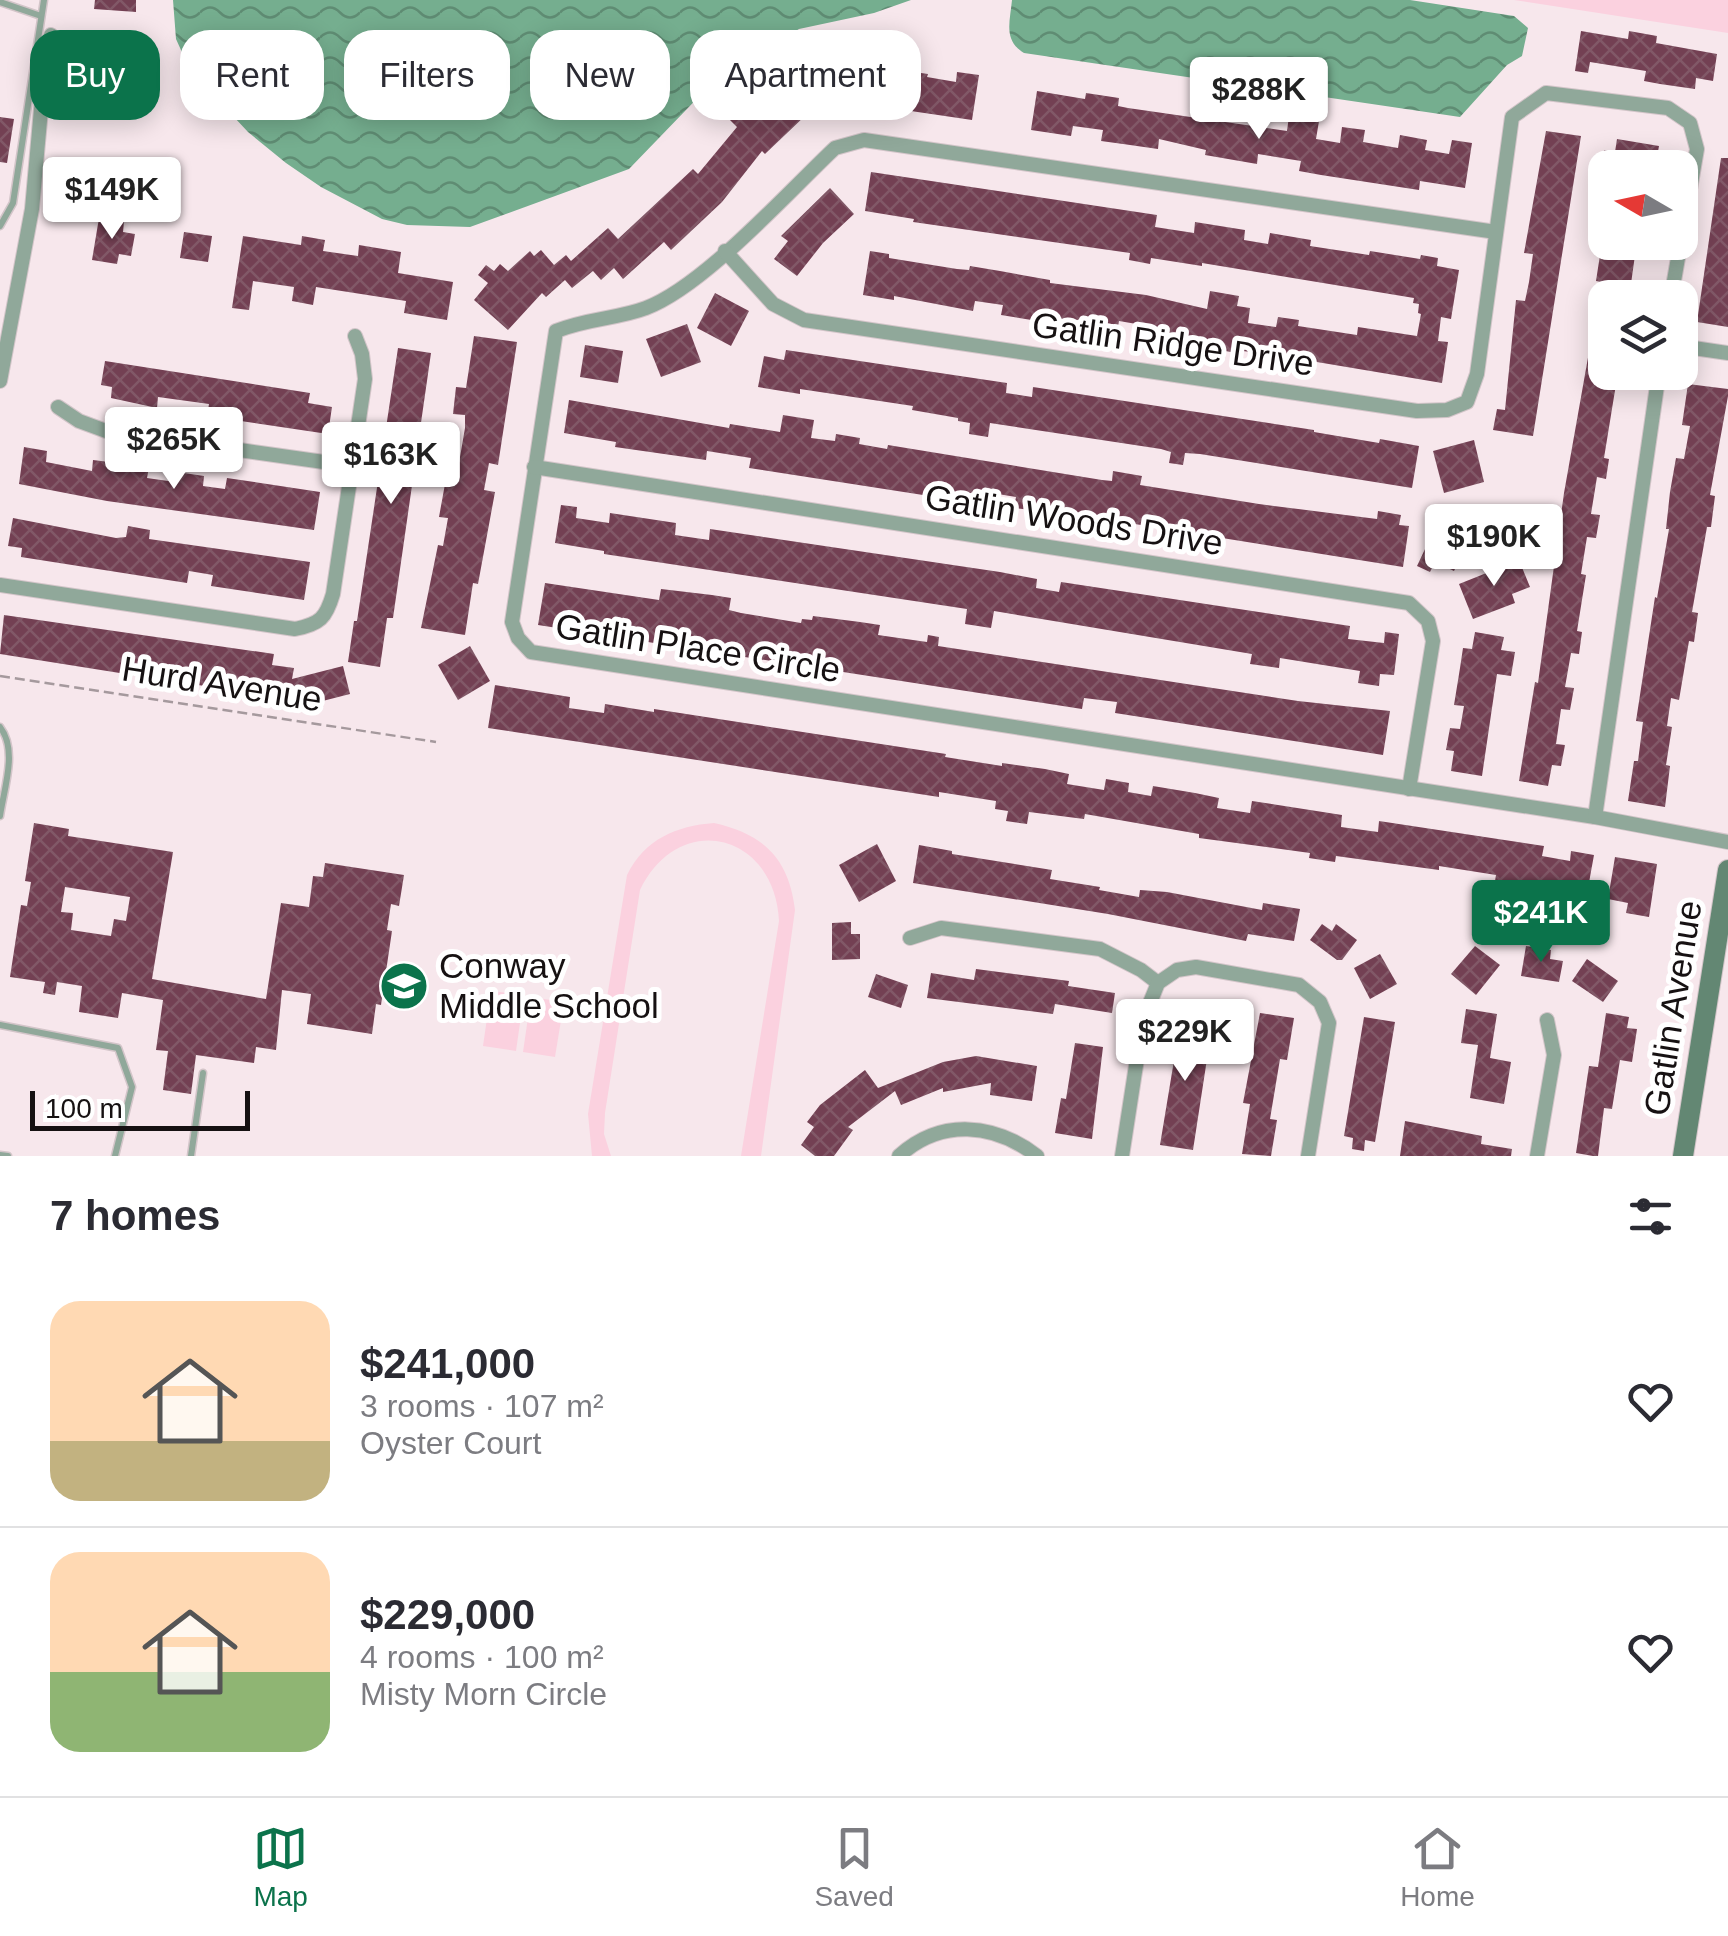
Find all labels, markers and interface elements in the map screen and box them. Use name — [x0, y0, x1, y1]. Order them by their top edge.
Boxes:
chip: Buy — [30, 30, 160, 120]
chip: Rent — [180, 30, 324, 120]
chip: Filters — [344, 30, 510, 120]
chip: New — [530, 30, 670, 120]
chip: Apartment — [690, 30, 921, 120]
pin: $288K — [1189, 57, 1329, 142]
text: $288K — [1212, 71, 1306, 107]
north arrow — [1588, 150, 1698, 260]
map controls — [1588, 150, 1698, 390]
pin: $149K — [42, 157, 182, 242]
text: $149K — [65, 171, 159, 207]
button: layers — [1588, 280, 1698, 390]
street label: Gatlin Ridge Drive — [1030, 304, 1316, 383]
pin: $265K — [104, 407, 244, 492]
text: $265K — [127, 421, 221, 457]
pin: $163K — [321, 422, 461, 507]
text: $163K — [344, 436, 438, 472]
street label: Gatlin Woods Drive — [922, 477, 1226, 562]
pin: $190K — [1424, 504, 1564, 589]
text: $190K — [1447, 518, 1541, 554]
street label: Gatlin Place Circle — [553, 606, 843, 689]
street label: Hurd Avenue — [119, 648, 325, 719]
pin: $241K — [1471, 880, 1611, 965]
text: $241K — [1494, 894, 1588, 930]
street label: Gatlin Avenue — [1636, 898, 1709, 1118]
place label: Conway Middle School — [439, 946, 659, 1025]
school or university icon: Conway Middle School — [378, 960, 430, 1012]
pin: $229K — [1115, 999, 1255, 1084]
text: $229K — [1138, 1013, 1232, 1049]
scale bar — [30, 1086, 250, 1130]
text: 100 m — [45, 1093, 123, 1124]
icon: filters — [1623, 1189, 1678, 1244]
text: 7 homes — [50, 1192, 220, 1239]
text: $241,000 — [360, 1340, 535, 1387]
icon: home — [130, 1341, 250, 1461]
icon: heart — [1623, 1374, 1678, 1429]
text: 3 rooms · 107 m² — [360, 1388, 604, 1424]
text: Oyster Court — [360, 1425, 541, 1461]
text: $229,000 — [360, 1591, 535, 1638]
icon: home — [130, 1592, 250, 1712]
icon: heart — [1623, 1625, 1678, 1680]
text: 4 rooms · 100 m² — [360, 1639, 604, 1675]
text: Misty Morn Circle — [360, 1676, 607, 1712]
tab: Map — [253, 1821, 308, 1913]
tab: Saved — [814, 1821, 894, 1913]
tab: Home — [1400, 1821, 1475, 1913]

